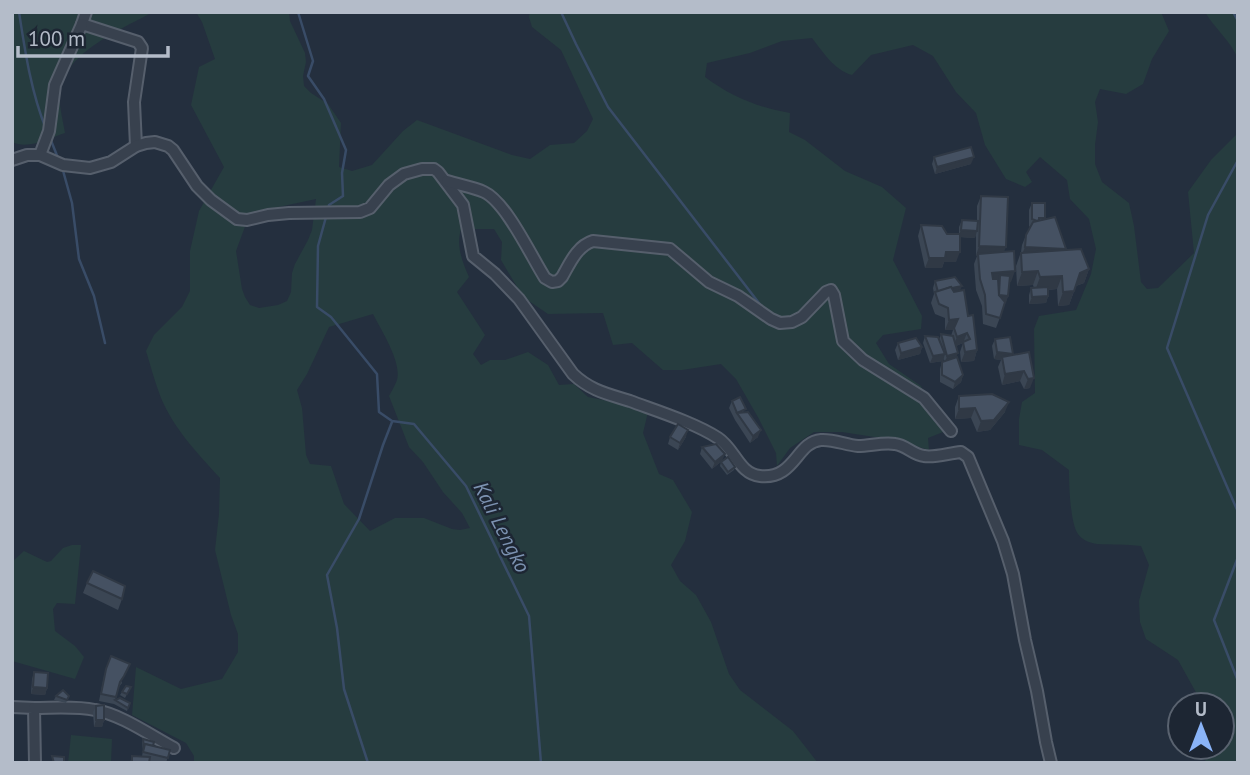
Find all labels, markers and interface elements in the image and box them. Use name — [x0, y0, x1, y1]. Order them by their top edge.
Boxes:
scale bar — [18, 14, 168, 58]
text: 100 m — [28, 25, 85, 52]
water label: Kali Lengko — [468, 477, 536, 577]
north arrow — [1166, 691, 1236, 761]
text: U — [1195, 697, 1207, 721]

